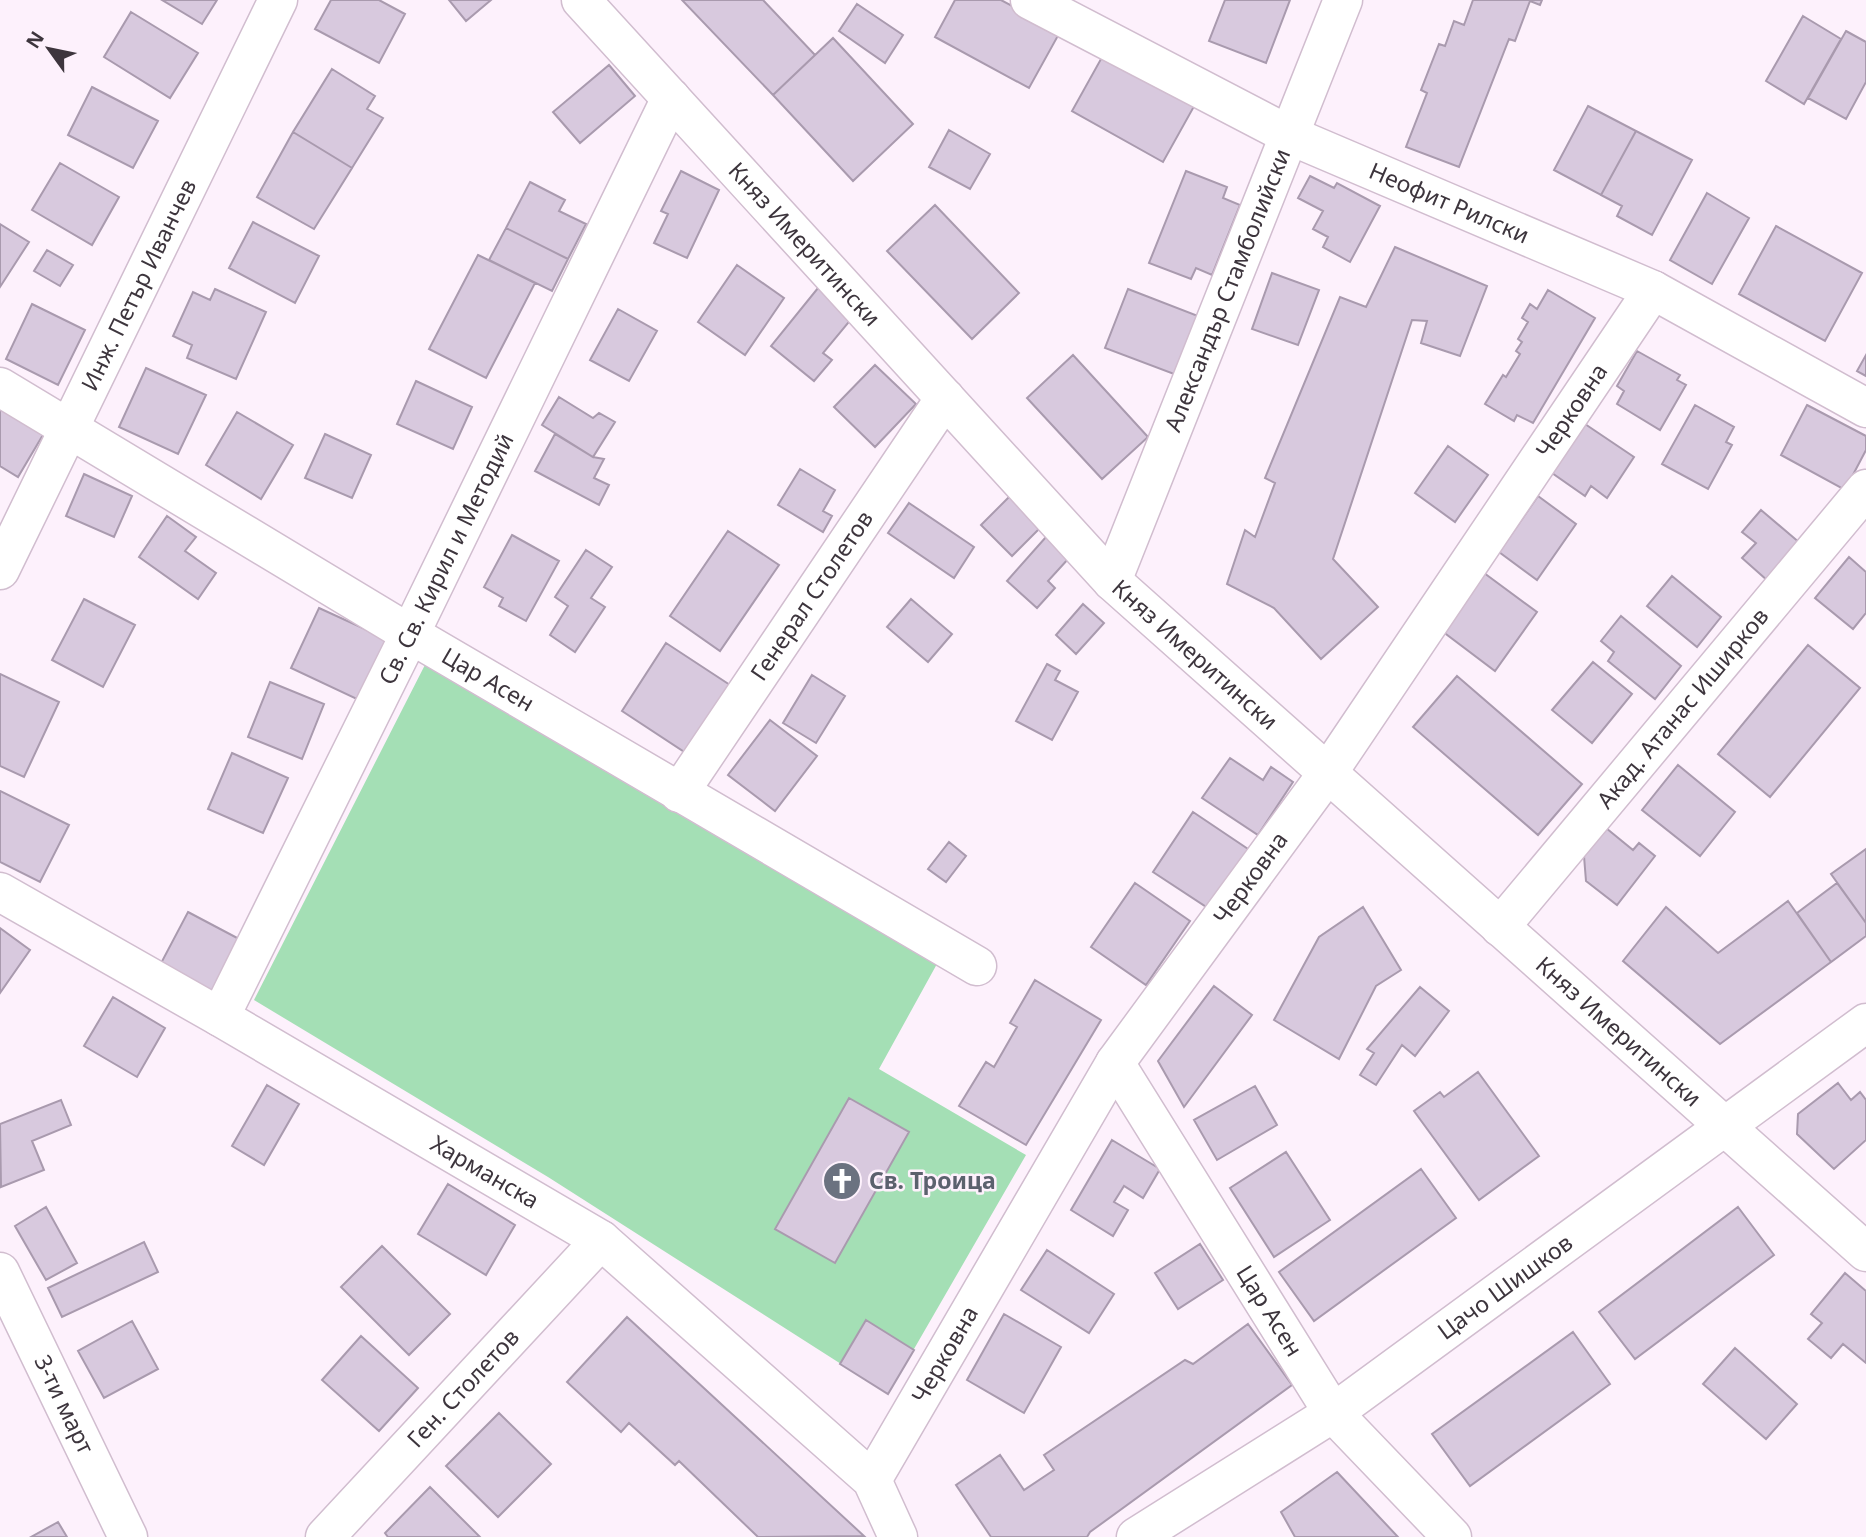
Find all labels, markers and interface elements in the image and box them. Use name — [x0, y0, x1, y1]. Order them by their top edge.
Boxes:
north arrow — [14, 14, 84, 84]
text: N — [20, 26, 50, 53]
street label: Александър Стамболийски — [1156, 143, 1297, 436]
street label: Неофит Рилски — [1364, 154, 1534, 250]
street label: Княз Имеритински — [722, 155, 888, 333]
street label: Инж. Петър Иванчев — [73, 173, 203, 396]
street label: Черковна — [1528, 357, 1614, 464]
street label: Св. Св. Кирил и Методий — [370, 427, 521, 690]
street label: Генерал Столетов — [742, 504, 880, 686]
street label: Княз Имеритински — [1106, 572, 1285, 736]
street label: Акад. Атанас Иширков — [1589, 601, 1775, 815]
street label: Цар Асен — [436, 639, 541, 718]
street label: Черковна — [1205, 825, 1295, 930]
street label: Княз Имеритински — [1529, 948, 1709, 1113]
street label: Харманска — [425, 1127, 546, 1215]
church icon: Св. Троица — [821, 1160, 863, 1202]
place label: Св. Троица — [869, 1164, 996, 1196]
street label: Цачо Шишков — [1430, 1226, 1579, 1346]
street label: Цар Асен — [1230, 1259, 1311, 1362]
street label: Черковна — [903, 1300, 985, 1409]
street label: Ген. Столетов — [399, 1321, 526, 1454]
street label: 3-ти март — [27, 1349, 102, 1459]

